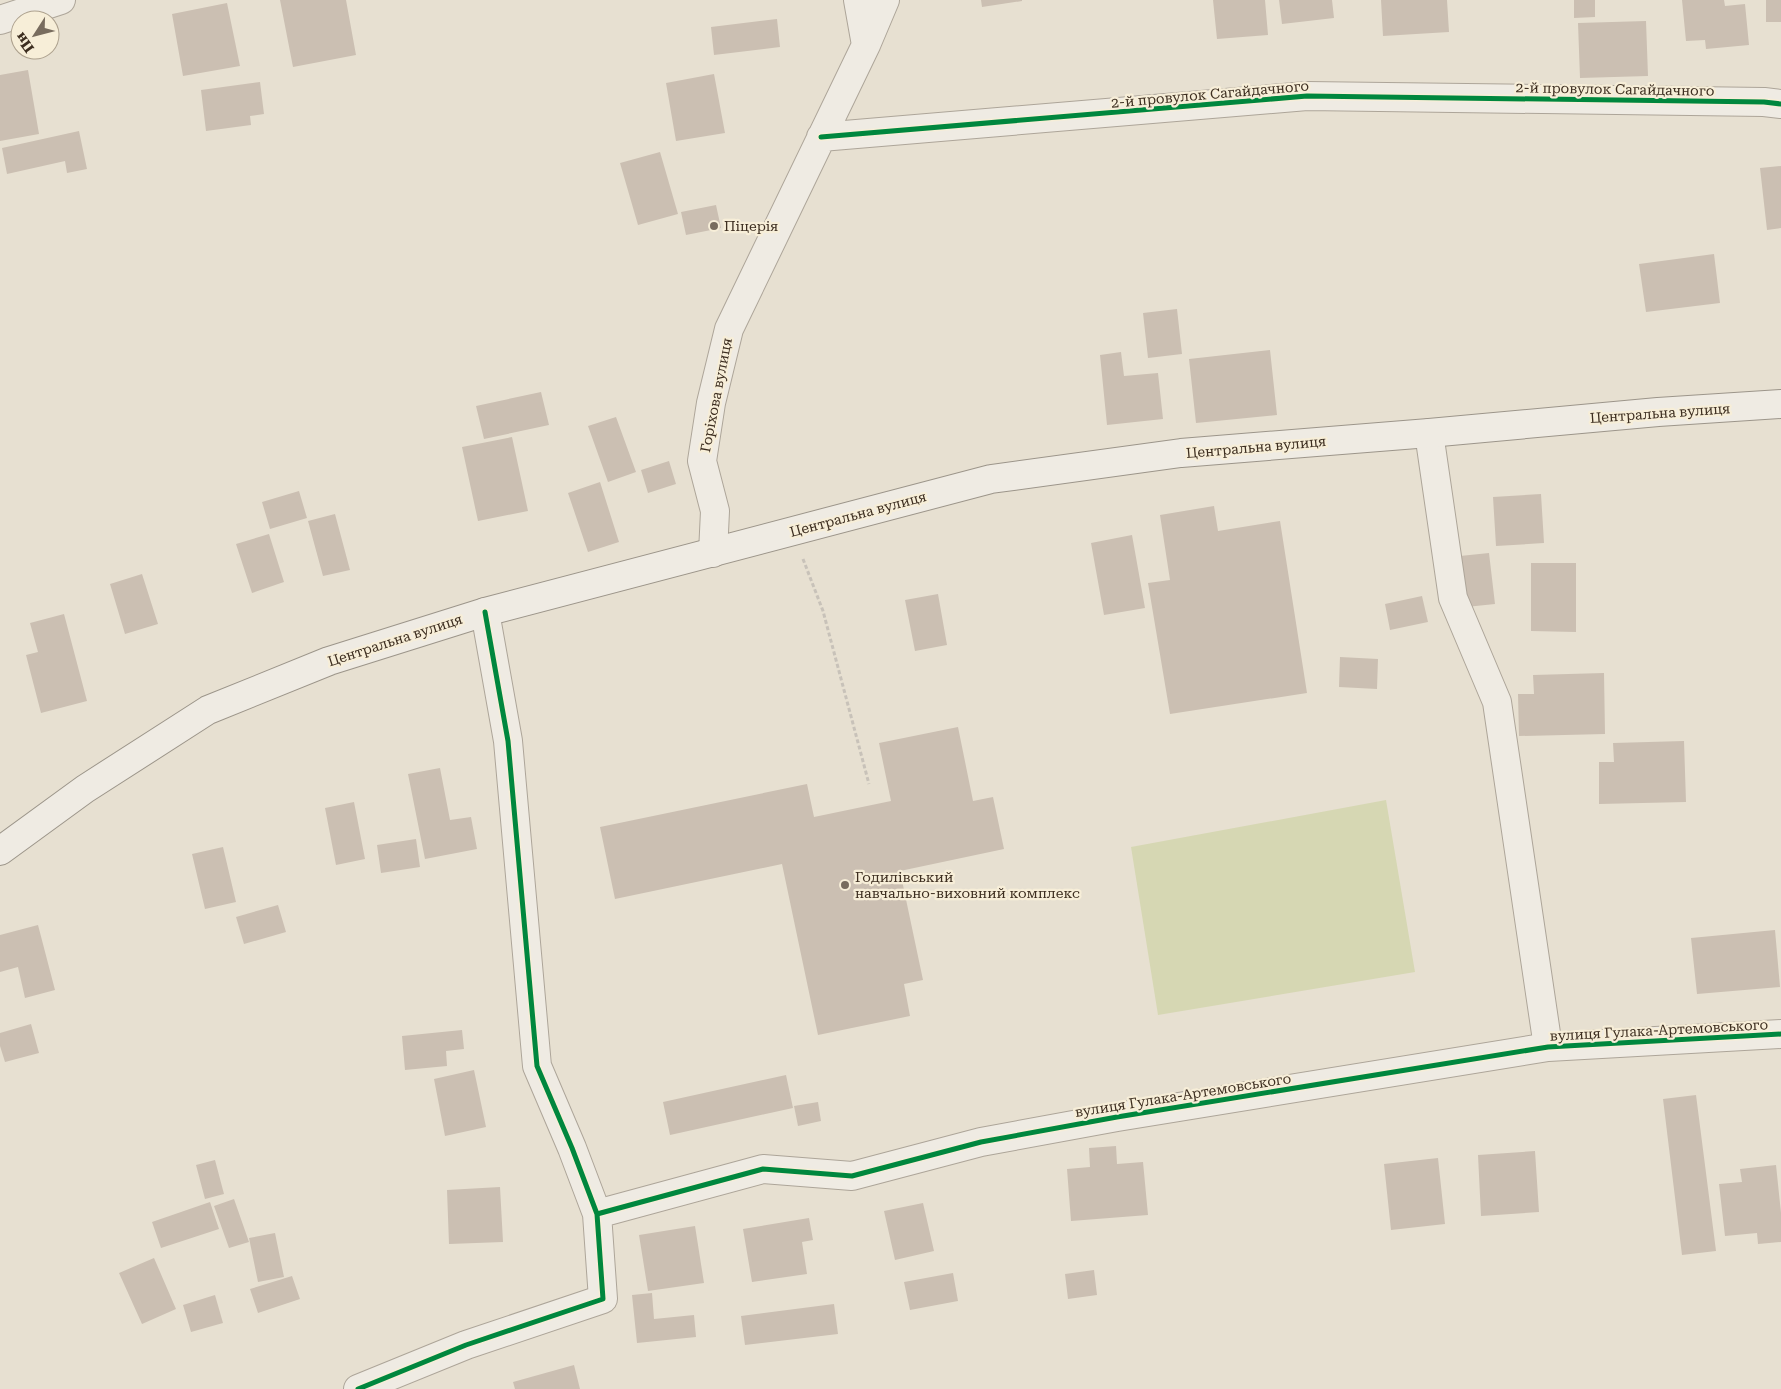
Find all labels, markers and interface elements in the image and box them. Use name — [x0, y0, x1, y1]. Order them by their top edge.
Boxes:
north arrow — [10, 10, 60, 60]
text: Пн — [12, 29, 37, 56]
street label: 2-й провулок Сагайдачного — [1110, 77, 1310, 111]
street label: 2-й провулок Сагайдачного — [1516, 79, 1714, 99]
place label: Піцерія — [724, 218, 778, 234]
marker: Піцерія — [708, 220, 720, 232]
street label: Горіхова вулиця — [697, 336, 735, 454]
street label: Центральна вулиця — [1589, 400, 1731, 426]
street label: Центральна вулиця — [1185, 433, 1327, 461]
street label: Центральна вулиця — [788, 488, 928, 540]
street label: Центральна вулиця — [326, 611, 464, 669]
place label: Годилівський навчально-виховний комплекс — [855, 869, 1080, 901]
marker: Годилівський навчально-виховний комплекс — [839, 879, 851, 891]
street label: вулиця Гулака-Артемовського — [1549, 1016, 1769, 1044]
street label: вулиця Гулака-Артемовського — [1074, 1070, 1292, 1120]

